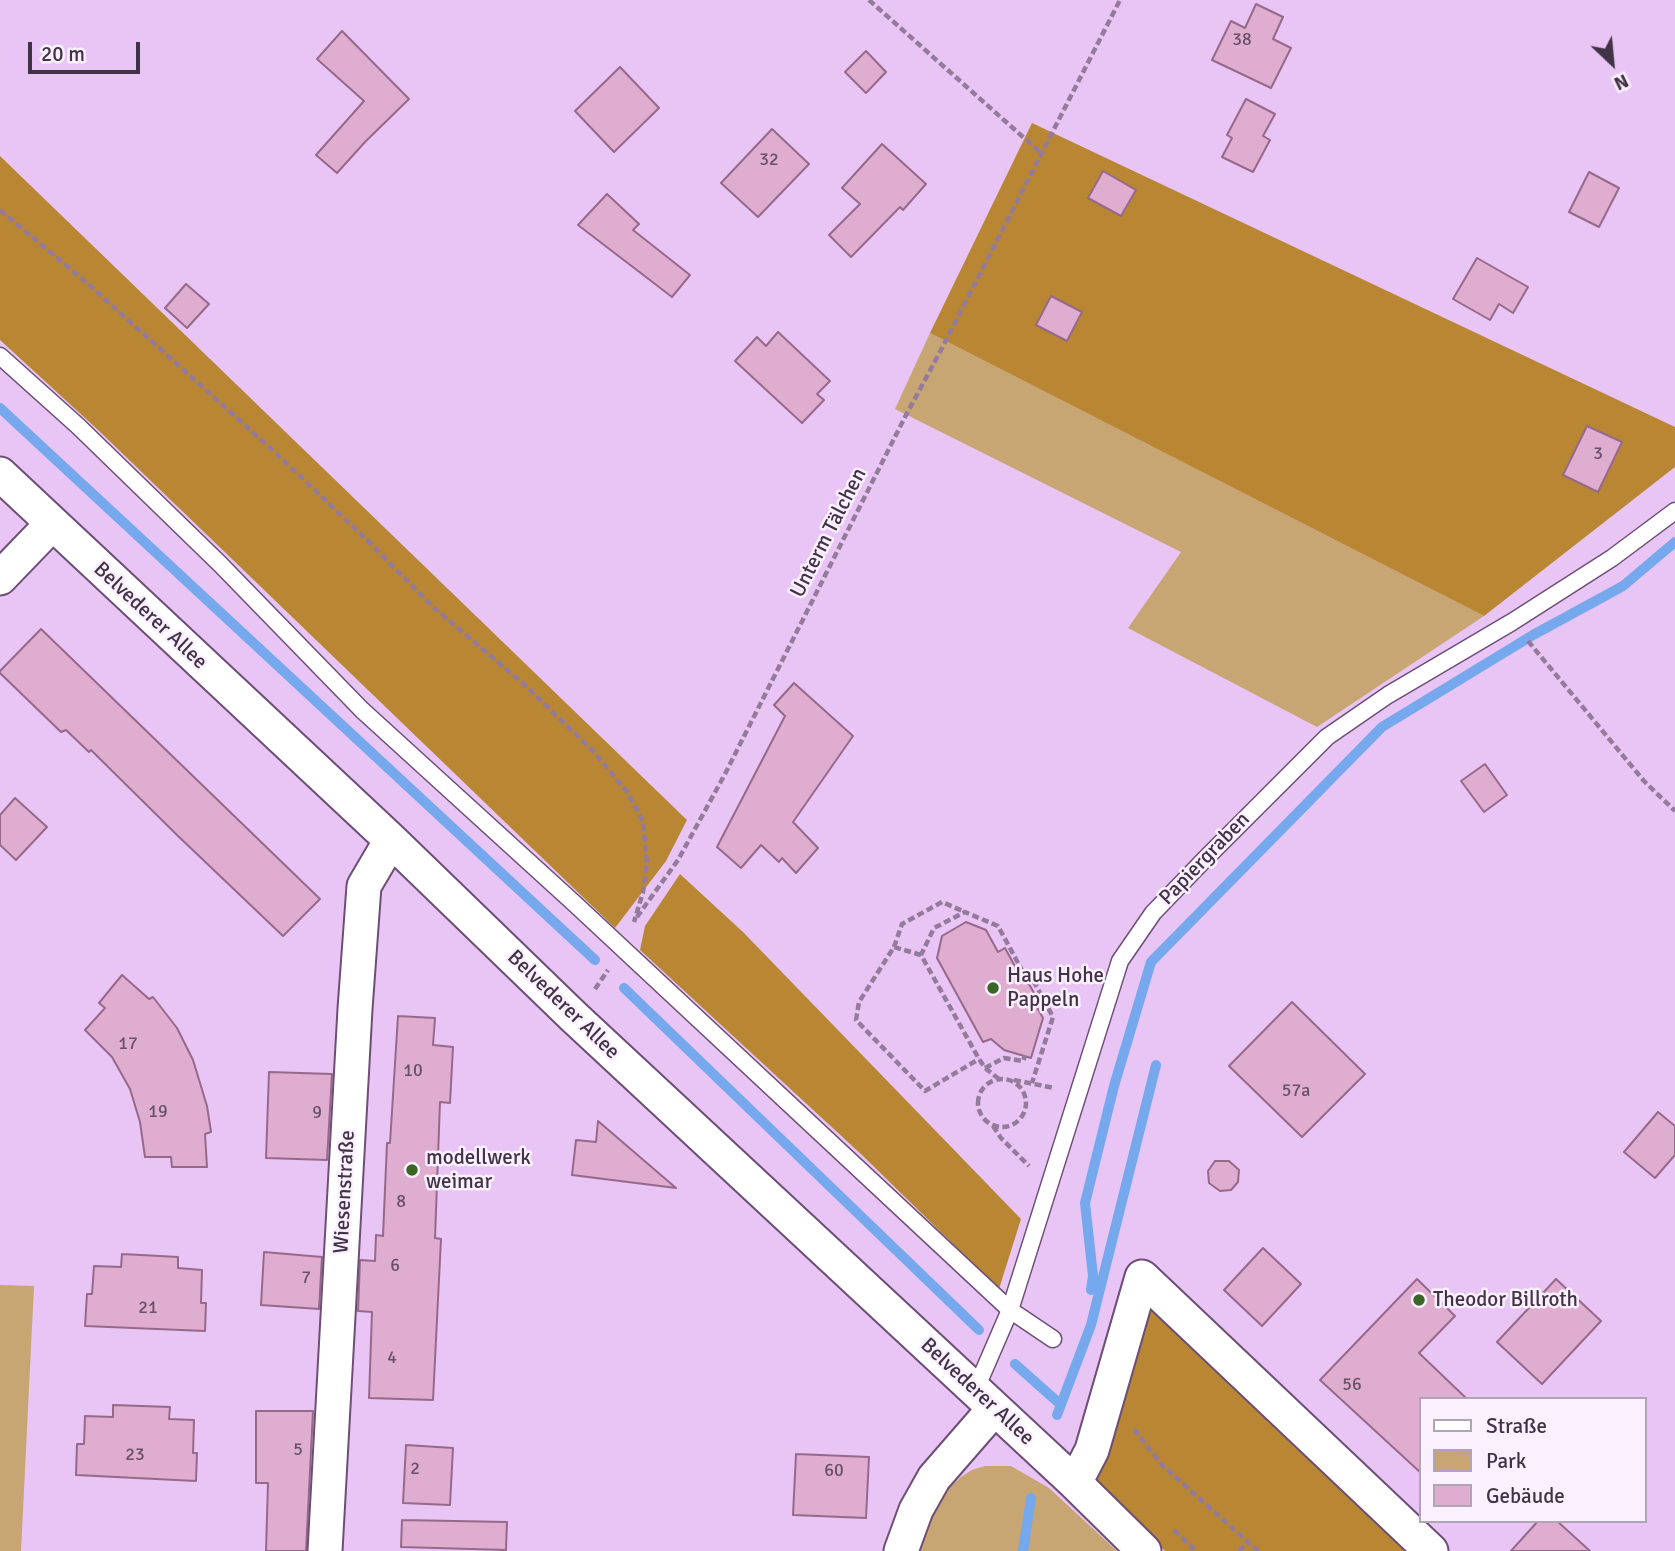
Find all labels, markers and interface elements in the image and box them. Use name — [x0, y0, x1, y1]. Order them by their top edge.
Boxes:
scale bar — [32, 28, 144, 72]
north arrow — [1577, 28, 1647, 98]
house number: 38 — [1232, 29, 1252, 51]
text: 20 m — [41, 41, 85, 67]
text: N — [1610, 68, 1632, 96]
house number: 32 — [759, 149, 779, 171]
house number: 3 — [1593, 443, 1603, 465]
street label: Unterm Tälchen — [786, 464, 872, 602]
street label: Belvederer Allee — [88, 557, 212, 675]
street label: Papiergraben — [1154, 807, 1256, 911]
street label: Belvederer Allee — [502, 945, 624, 1065]
place label: Haus Hohe Pappeln — [1007, 963, 1104, 1013]
marker: Haus Hohe Pappeln — [985, 980, 1001, 996]
house number: 17 — [118, 1033, 138, 1055]
house number: 10 — [403, 1060, 423, 1082]
house number: 57a — [1282, 1080, 1310, 1102]
house number: 19 — [148, 1101, 168, 1123]
house number: 9 — [312, 1102, 322, 1124]
street label: Wiesenstraße — [329, 1130, 361, 1254]
place label: modellwerk weimar — [426, 1145, 531, 1195]
marker: modellwerk weimar — [404, 1162, 420, 1178]
house number: 8 — [396, 1191, 406, 1213]
house number: 6 — [390, 1255, 400, 1277]
house number: 7 — [301, 1267, 311, 1289]
place label: Theodor Billroth — [1433, 1287, 1578, 1313]
marker: Theodor Billroth — [1411, 1292, 1427, 1308]
house number: 21 — [138, 1297, 158, 1319]
street label: Belvederer Allee — [915, 1333, 1039, 1451]
house number: 4 — [387, 1347, 397, 1369]
house number: 56 — [1342, 1374, 1362, 1396]
legend — [1420, 1397, 1647, 1523]
text: Straße — [1486, 1413, 1547, 1439]
house number: 5 — [293, 1439, 303, 1461]
house number: 23 — [125, 1444, 145, 1466]
text: Park — [1486, 1448, 1526, 1474]
house number: 2 — [410, 1458, 420, 1480]
house number: 60 — [824, 1460, 844, 1482]
text: Gebäude — [1486, 1483, 1565, 1509]

